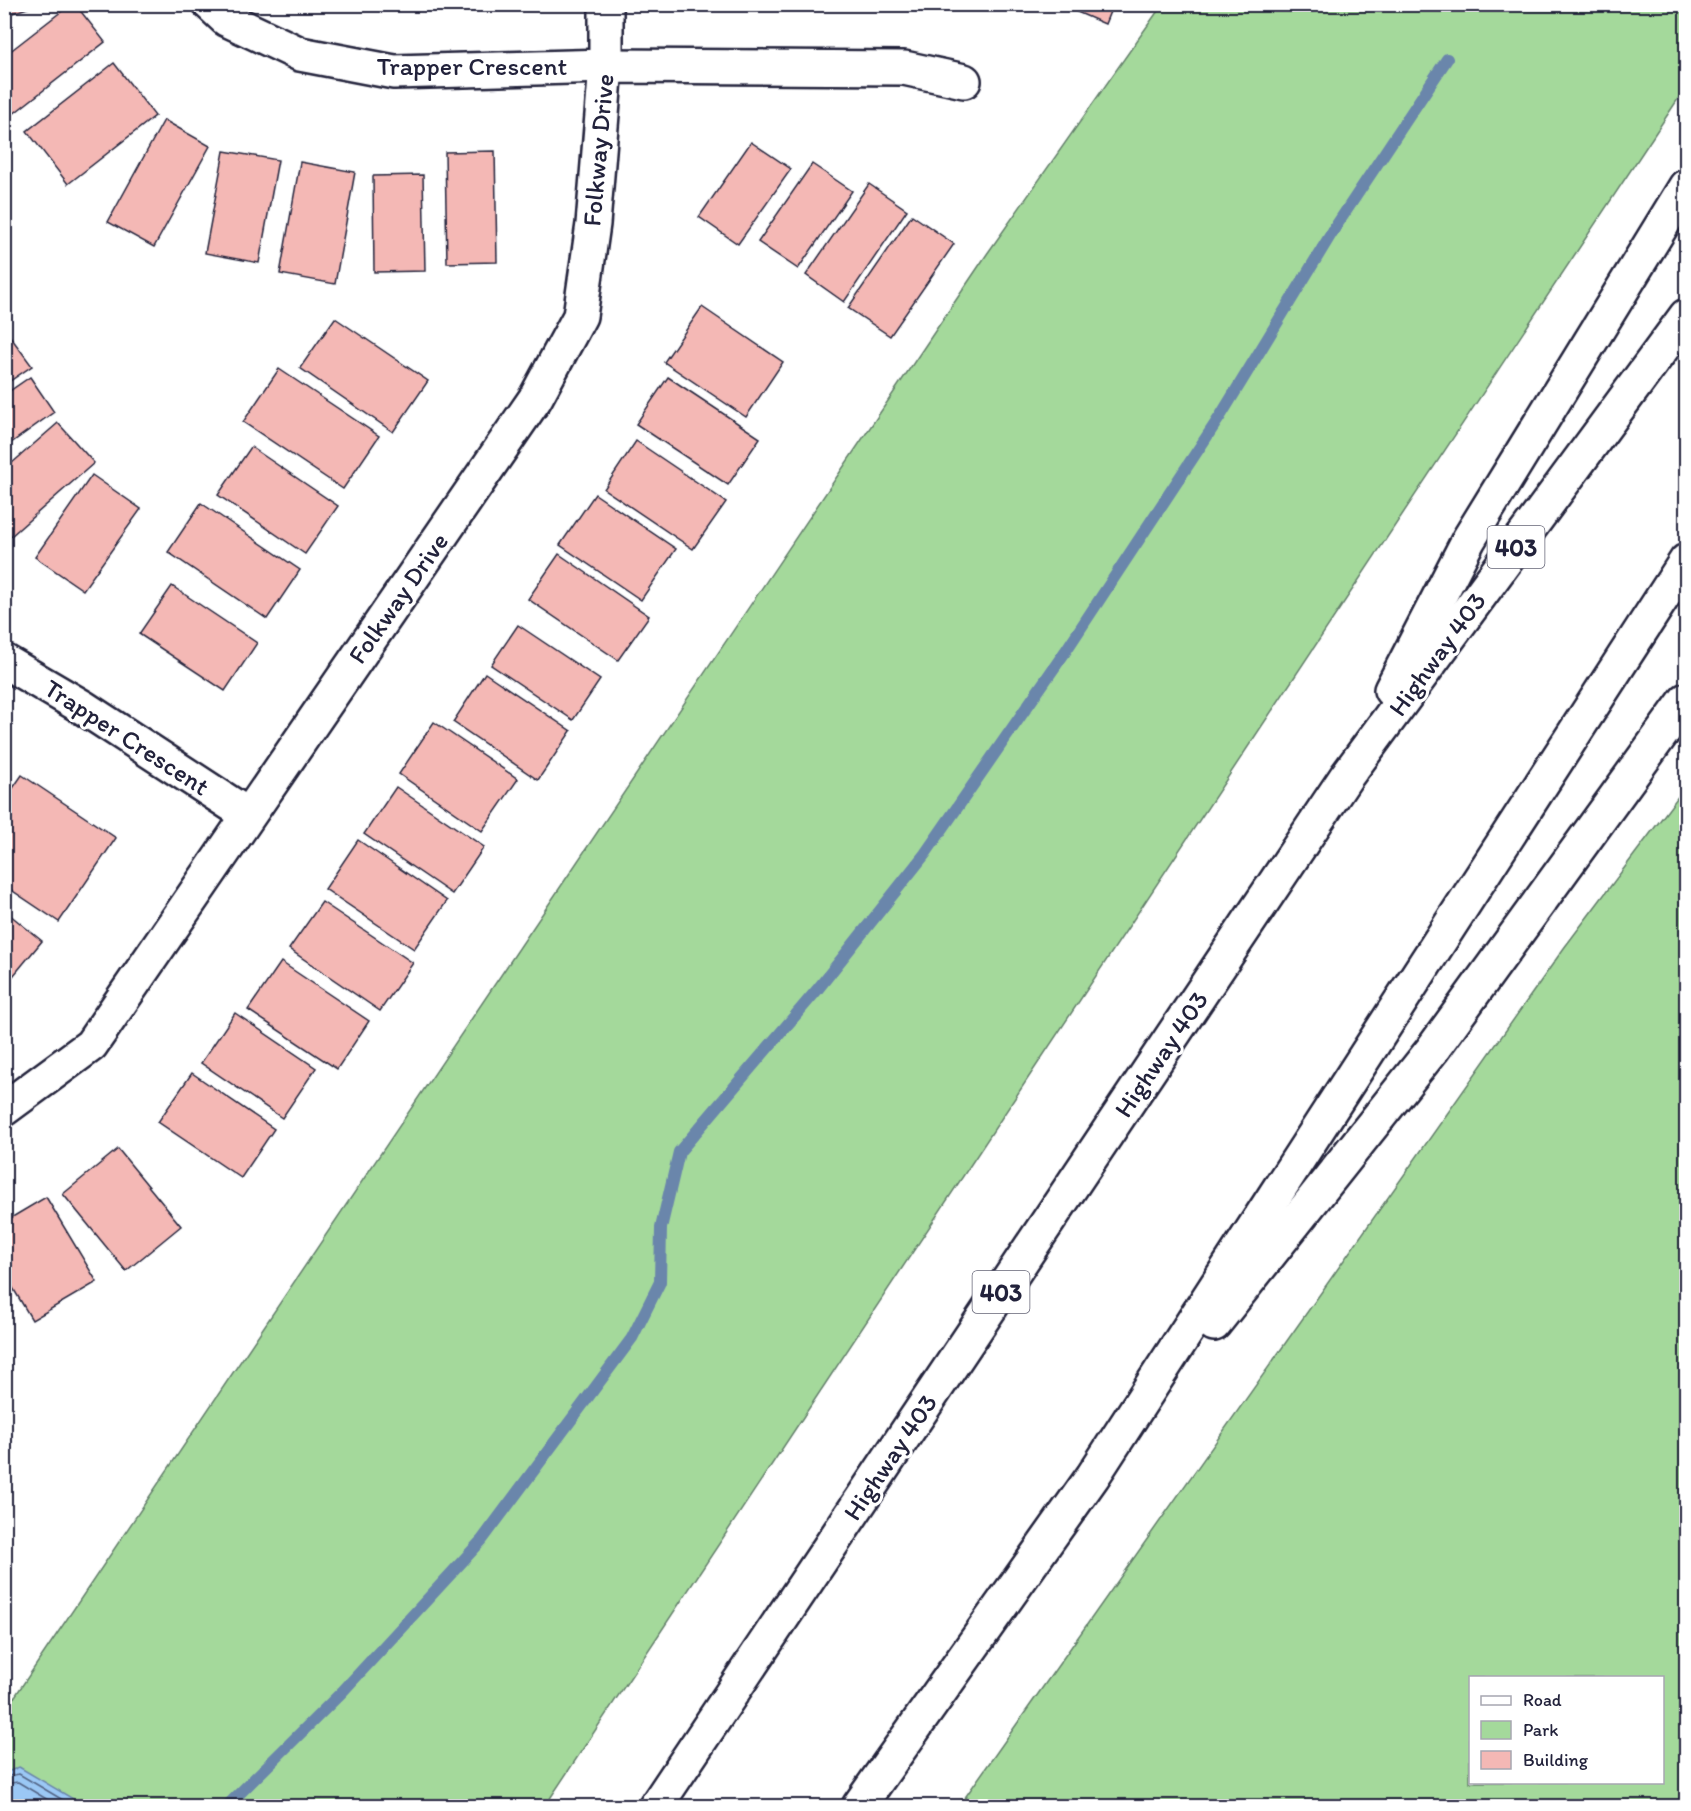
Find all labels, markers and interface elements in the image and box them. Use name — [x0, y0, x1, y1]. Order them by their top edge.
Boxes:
street label: Trapper Crescent — [377, 50, 568, 82]
street label: Folkway Drive — [575, 72, 621, 228]
street label: Folkway Drive — [341, 526, 455, 670]
road number: 403 — [1488, 526, 1544, 568]
street label: Highway 403 — [1381, 586, 1493, 722]
street label: Trapper Crescent — [38, 672, 216, 802]
street label: Highway 403 — [1107, 985, 1215, 1123]
road number: 403 — [972, 1271, 1030, 1313]
street label: Highway 403 — [836, 1388, 944, 1526]
legend — [1469, 1676, 1664, 1784]
text: Road — [1523, 1689, 1562, 1711]
text: Park — [1523, 1719, 1558, 1741]
text: Building — [1523, 1749, 1589, 1771]

